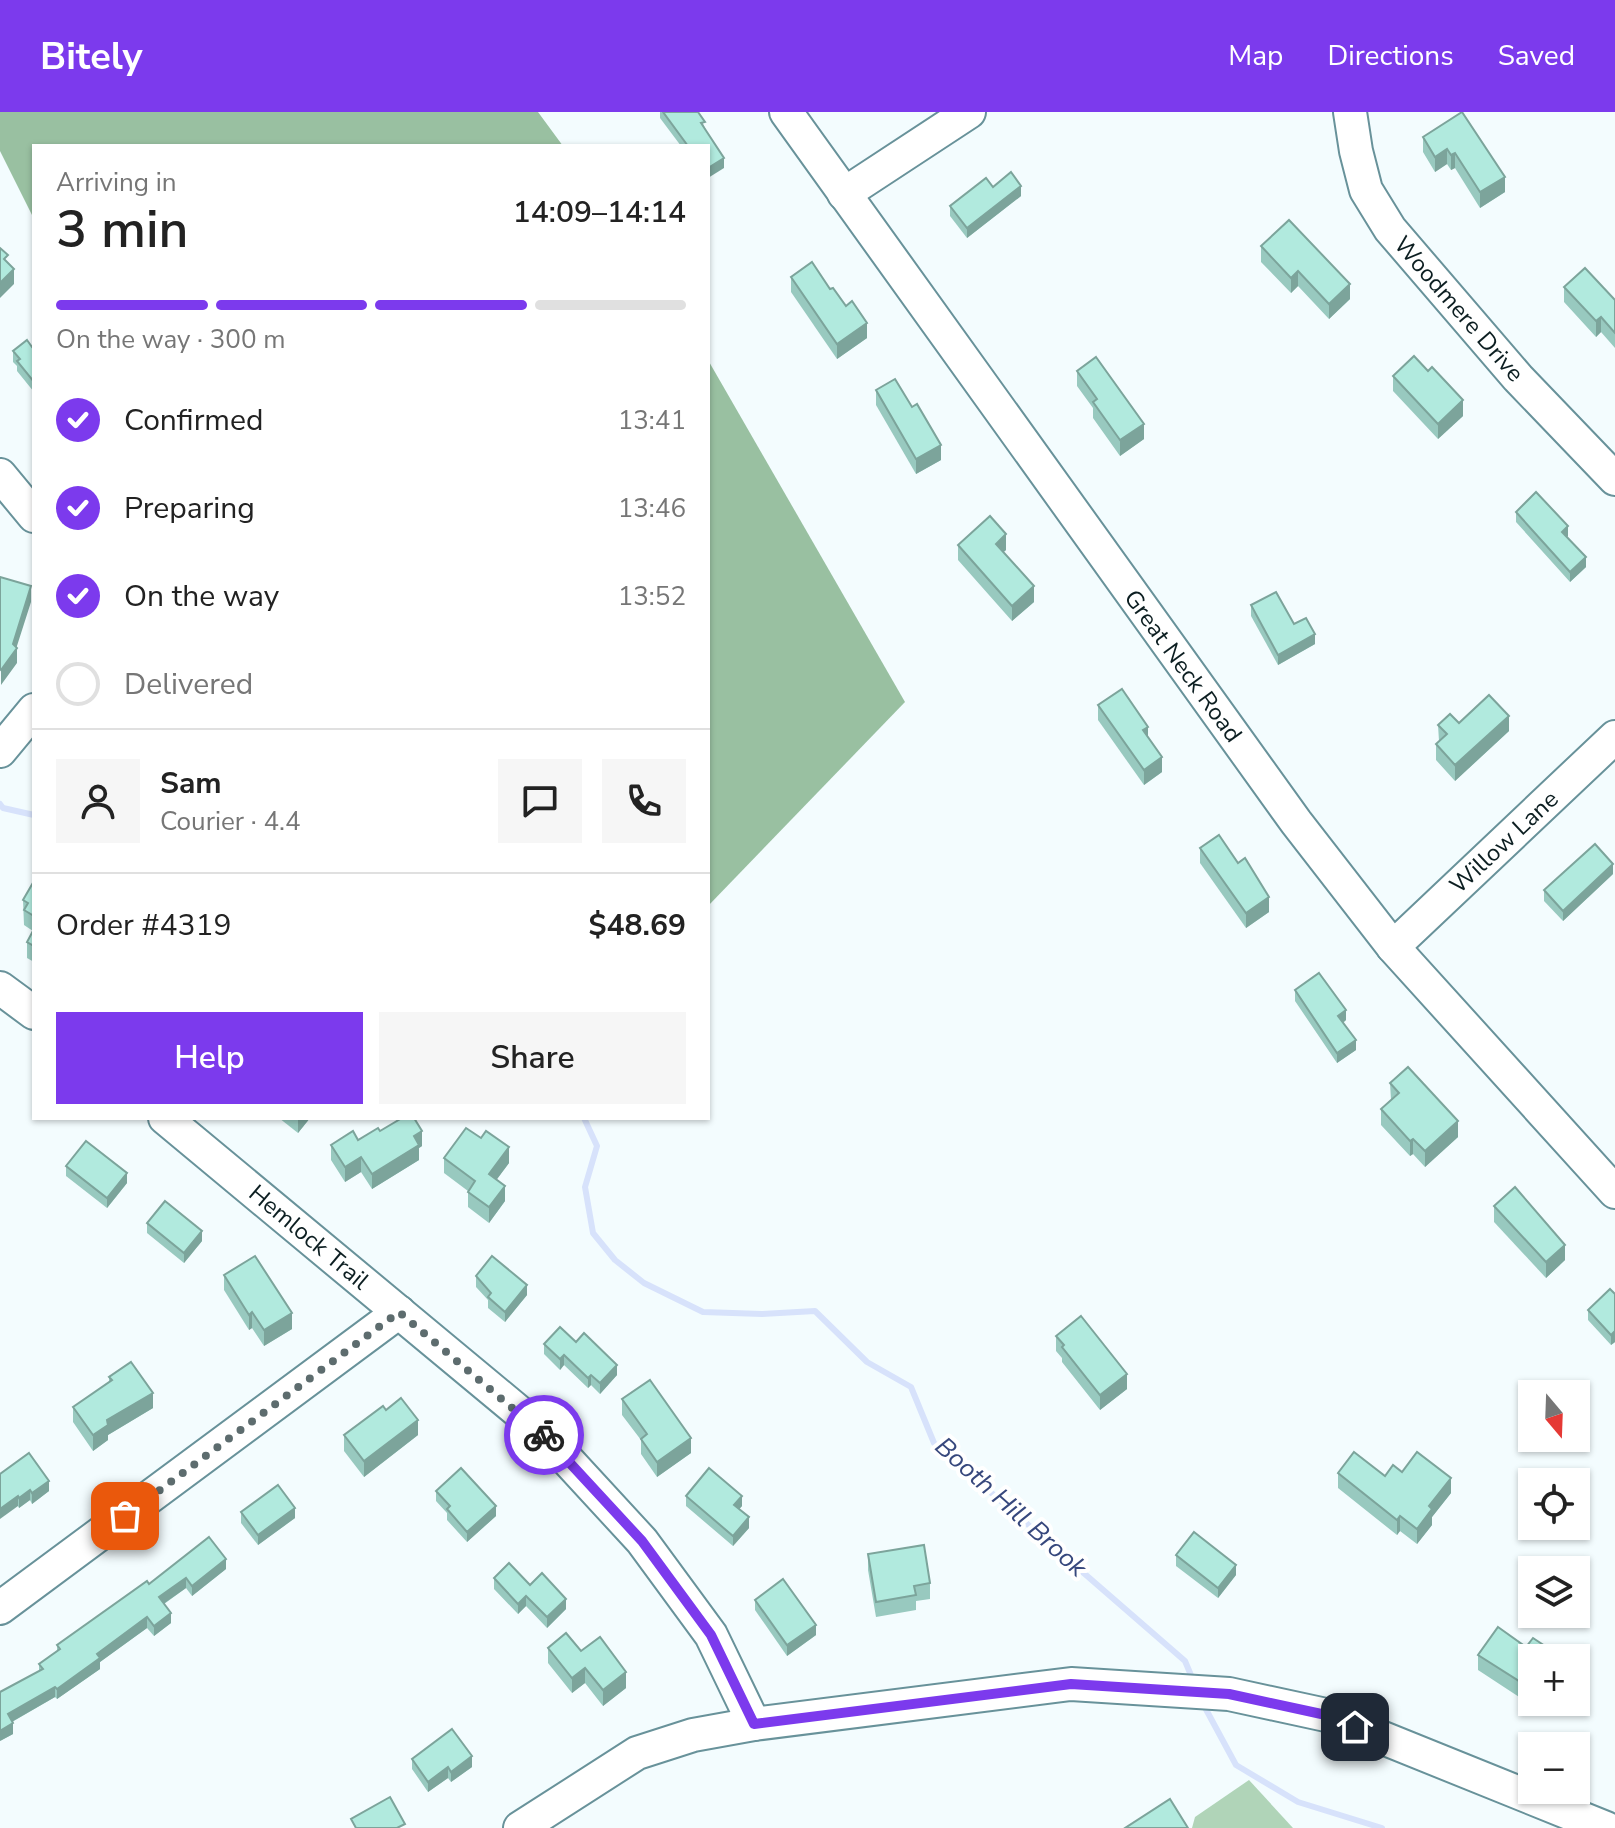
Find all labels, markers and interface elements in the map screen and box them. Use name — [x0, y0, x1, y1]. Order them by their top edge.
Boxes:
text: Bitely — [40, 31, 142, 82]
text: Map — [1228, 37, 1283, 75]
text: Directions — [1327, 37, 1454, 75]
text: Saved — [1498, 37, 1575, 75]
text: Arriving in — [56, 165, 177, 200]
text: 14:09–14:14 — [513, 192, 686, 233]
text: 3 min — [56, 194, 189, 265]
street label: Woodmere Drive — [1387, 229, 1531, 389]
text: On the way · 300 m — [56, 322, 285, 357]
icon: check — [56, 398, 100, 442]
text: Confirmed — [124, 400, 264, 441]
text: 13:41 — [618, 403, 686, 438]
icon: check — [56, 486, 100, 530]
text: Preparing — [124, 488, 255, 529]
text: 13:46 — [618, 491, 686, 526]
icon: check — [56, 574, 100, 618]
text: On the way — [124, 576, 279, 617]
text: 13:52 — [618, 579, 686, 614]
street label: Great Neck Road — [1117, 583, 1249, 749]
text: Delivered — [124, 664, 253, 705]
button: person — [56, 759, 140, 843]
button: chat — [498, 759, 582, 843]
button: phone — [602, 759, 686, 843]
text: Sam — [160, 763, 222, 804]
street label: Willow Lane — [1443, 783, 1565, 901]
text: Courier · 4.4 — [160, 804, 301, 839]
text: Order #4319 — [56, 905, 231, 946]
text: $48.69 — [589, 905, 686, 946]
button: Help — [56, 1012, 363, 1104]
button: Share — [379, 1012, 686, 1104]
street label: Hemlock Trail — [242, 1177, 376, 1297]
north arrow — [1518, 1380, 1590, 1452]
map controls — [1518, 1380, 1590, 1804]
courier — [504, 1395, 584, 1475]
icon: bike — [522, 1413, 566, 1457]
water label: Booth Hill Brook — [927, 1429, 1095, 1585]
button: locate — [1518, 1468, 1590, 1540]
pin — [91, 1482, 159, 1550]
icon: bag — [103, 1494, 147, 1538]
button: layers — [1518, 1556, 1590, 1628]
button: + — [1518, 1644, 1590, 1716]
pin — [1321, 1693, 1389, 1761]
icon: home — [1333, 1705, 1377, 1749]
button: − — [1518, 1732, 1590, 1804]

